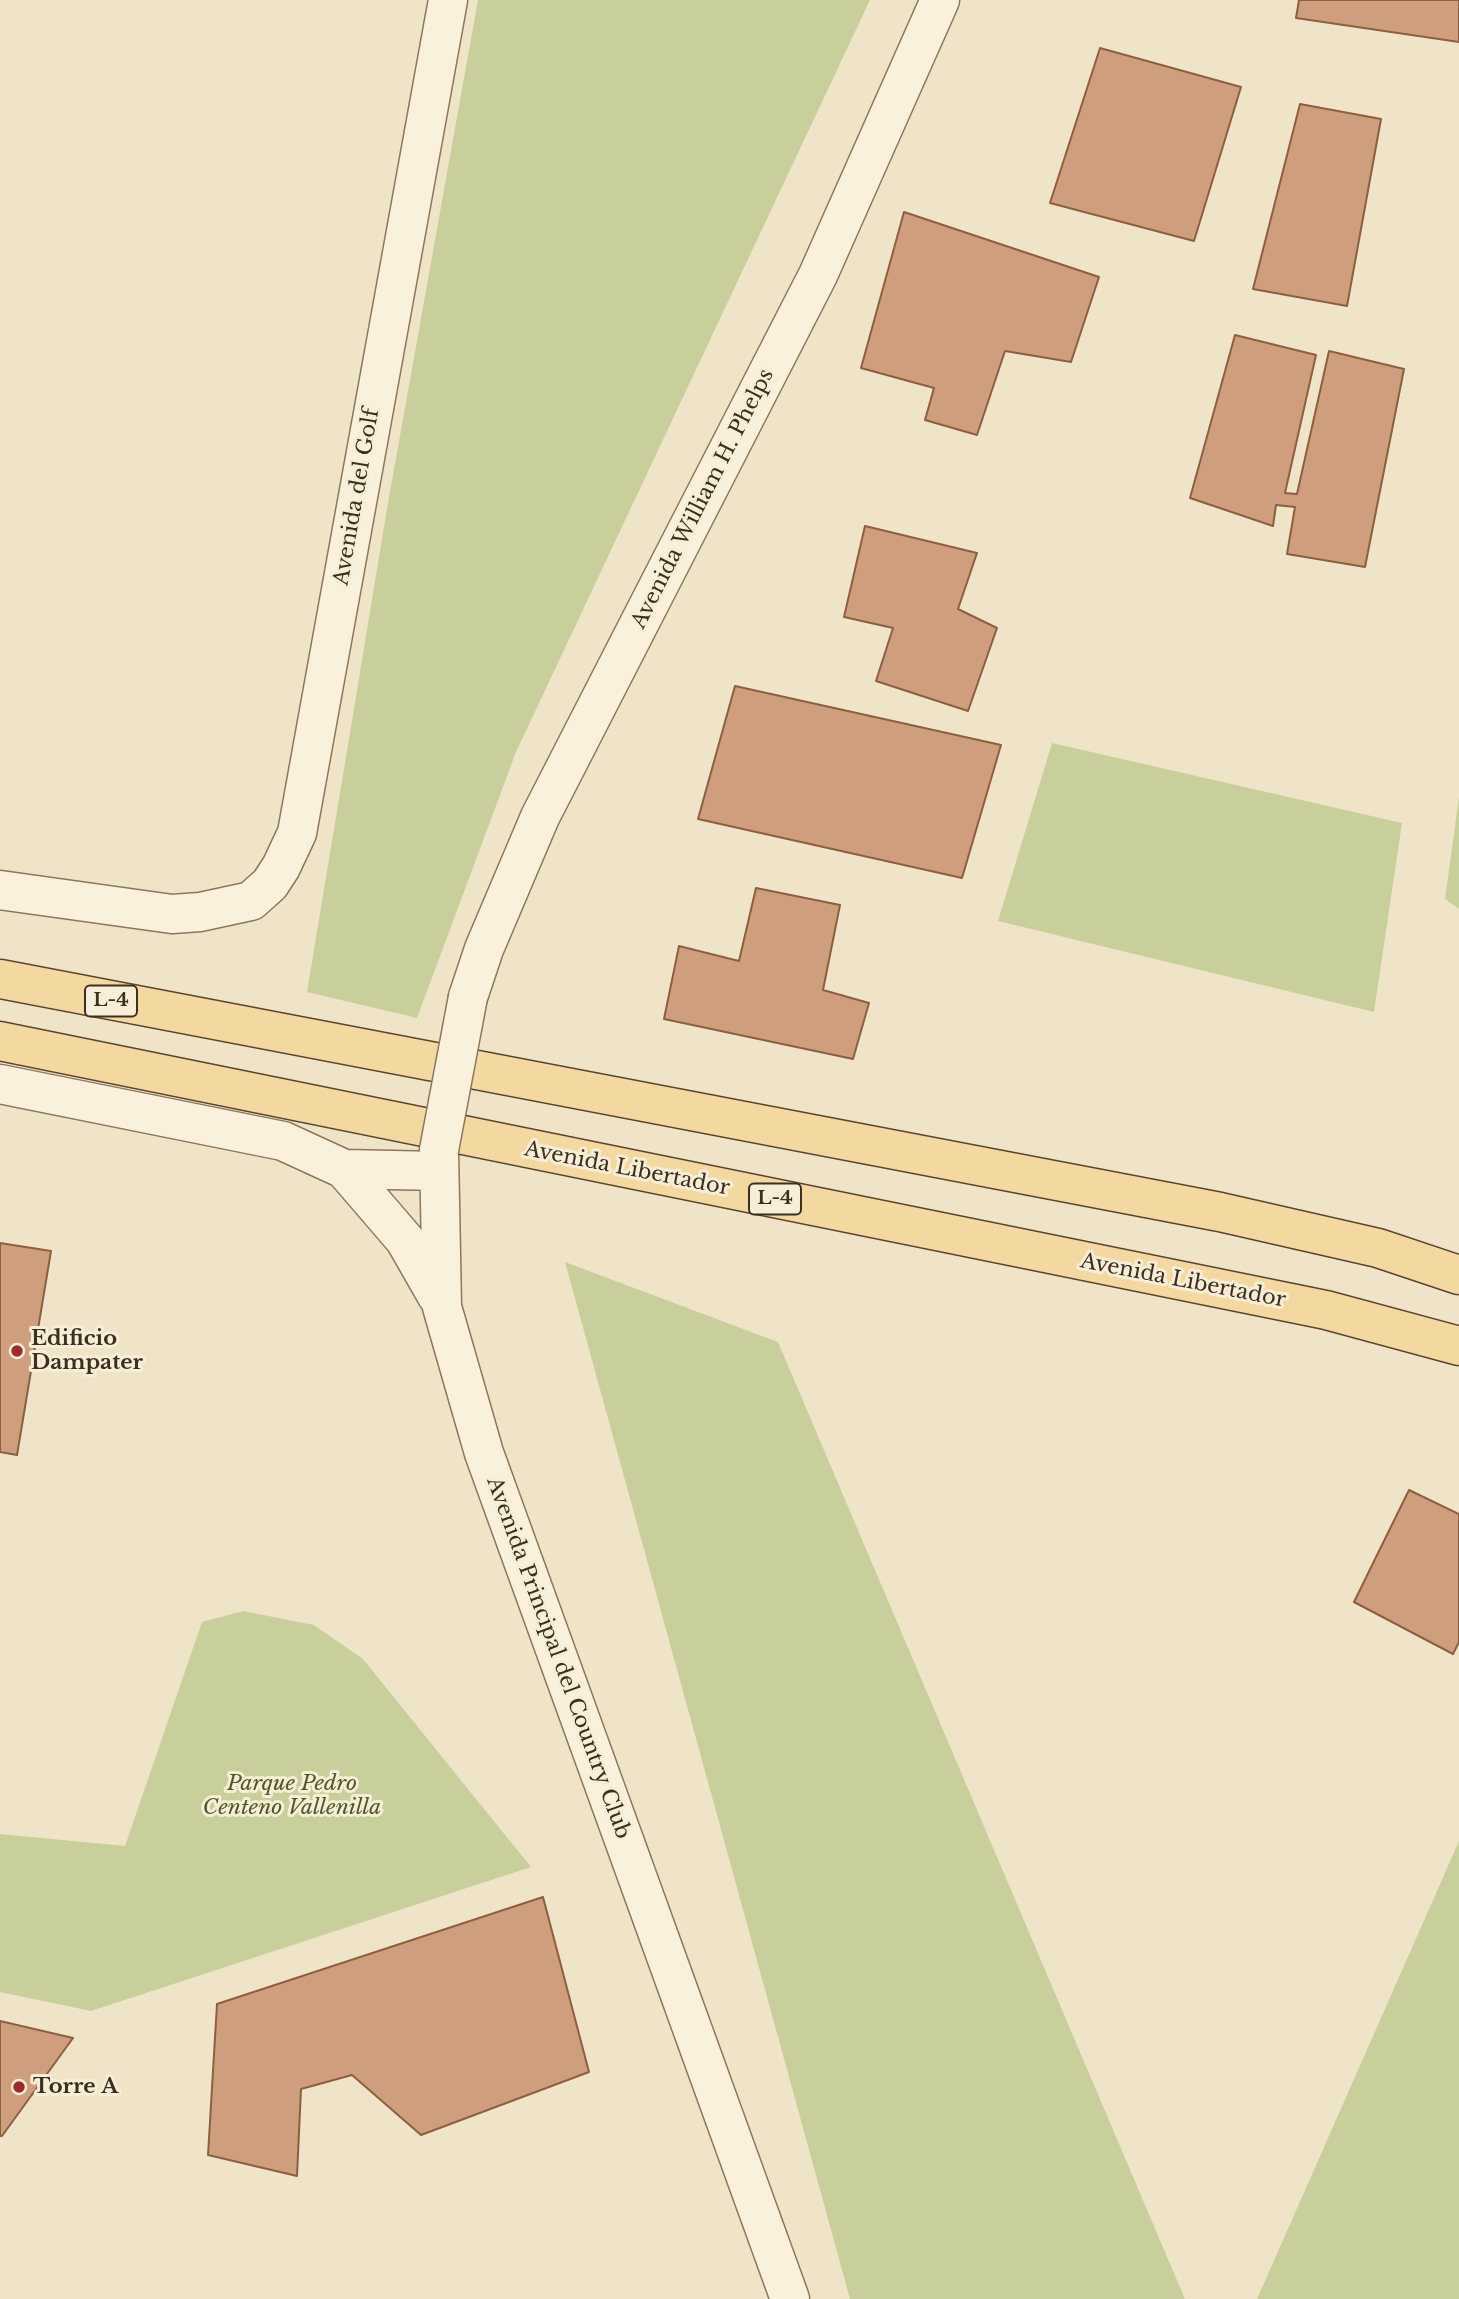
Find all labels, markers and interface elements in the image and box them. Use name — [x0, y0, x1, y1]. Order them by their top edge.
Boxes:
street label: Avenida William H. Phelps — [626, 365, 780, 633]
street label: Avenida del Golf — [329, 406, 385, 588]
road number: L-4 — [85, 986, 137, 1016]
street label: Avenida Libertador — [522, 1137, 732, 1201]
road number: L-4 — [749, 1184, 801, 1214]
street label: Avenida Libertador — [1078, 1249, 1288, 1313]
place label: Edificio Dampater — [31, 1326, 143, 1376]
marker: Edificio Dampater — [9, 1343, 25, 1359]
street label: Avenida Principal del Country Club — [481, 1474, 635, 1842]
park label: Parque Pedro Centeno Vallenilla — [203, 1771, 381, 1821]
place label: Torre A — [33, 2074, 118, 2100]
marker: Torre A — [11, 2079, 27, 2095]

